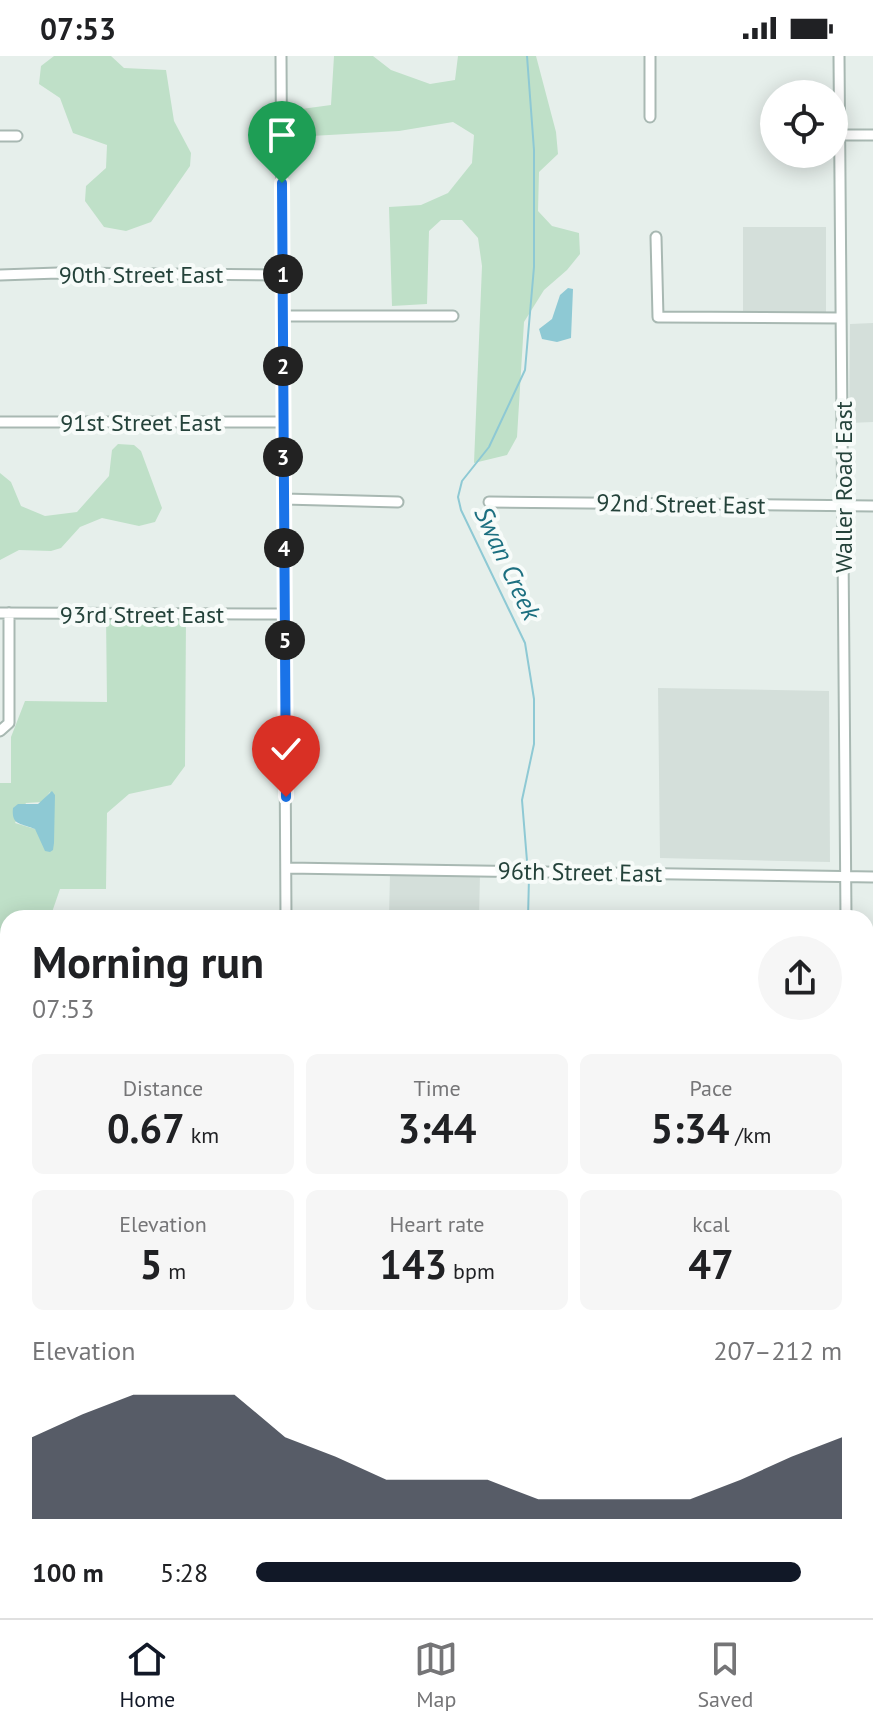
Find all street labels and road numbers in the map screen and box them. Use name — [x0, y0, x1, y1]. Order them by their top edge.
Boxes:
street label: 90th Street East — [59, 259, 223, 290]
street label: Waller Road East — [828, 401, 859, 573]
street label: 91st Street East — [60, 407, 222, 438]
street label: 92nd Street East — [596, 487, 766, 521]
street label: 93rd Street East — [60, 599, 224, 630]
street label: 96th Street East — [497, 855, 663, 889]

